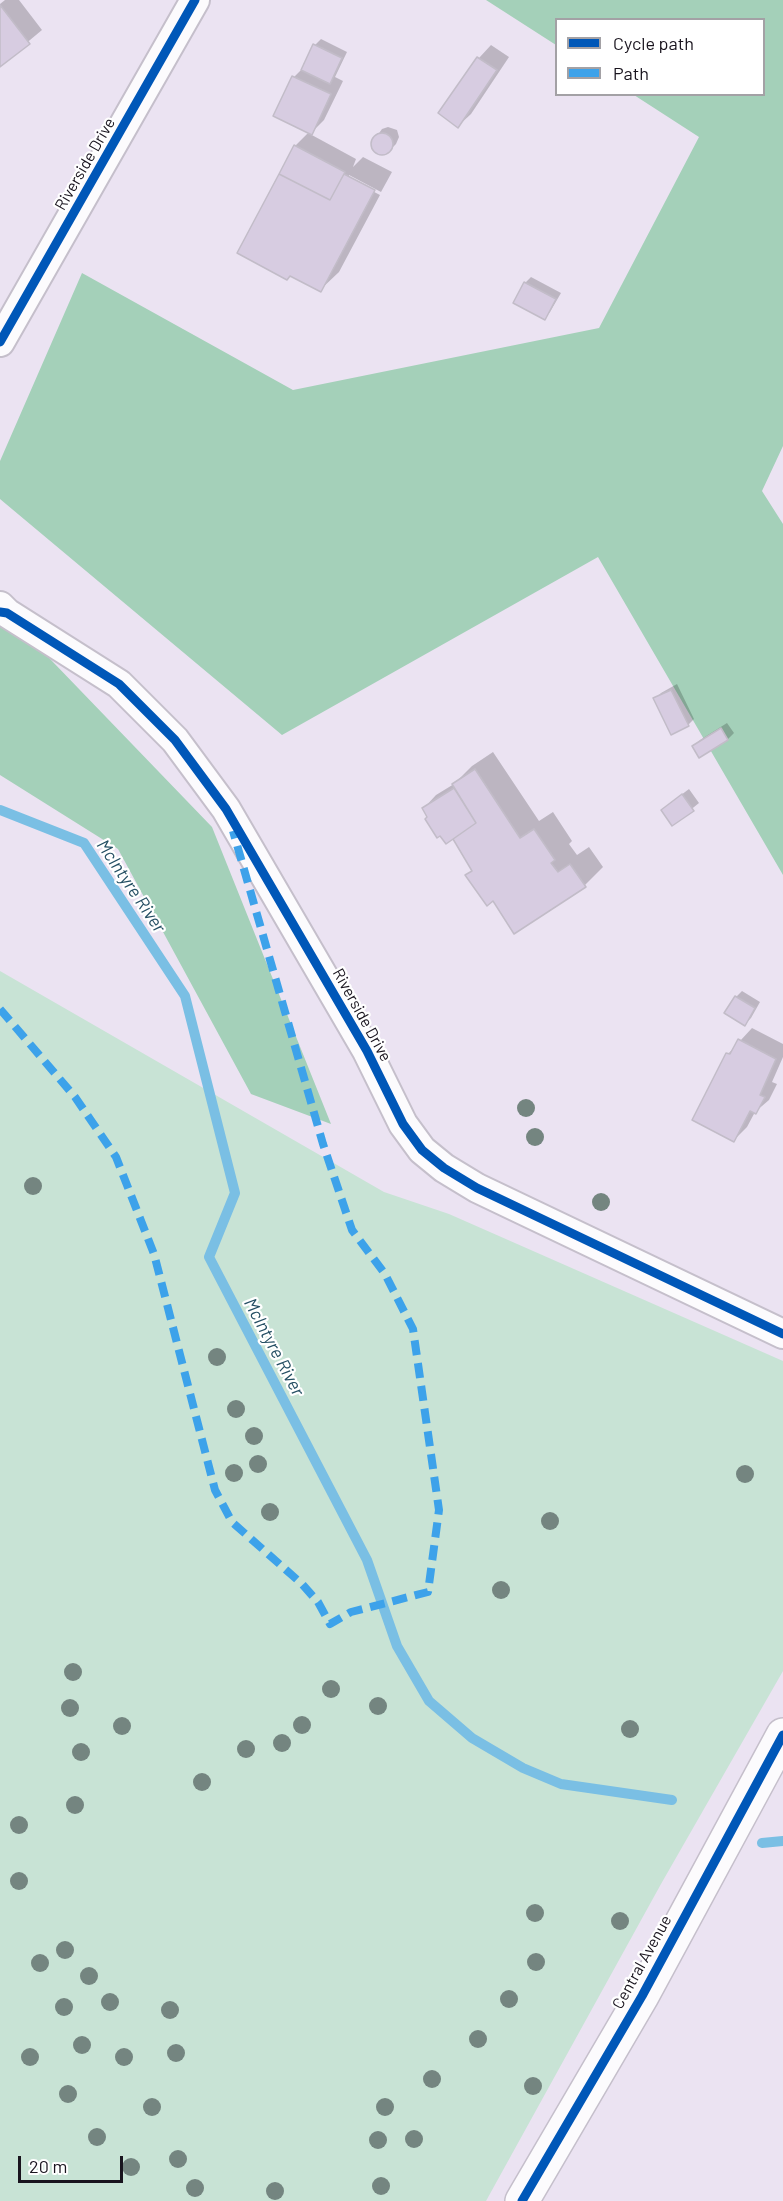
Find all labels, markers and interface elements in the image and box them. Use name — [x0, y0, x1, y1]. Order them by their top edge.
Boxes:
legend — [555, 18, 765, 96]
text: Cycle path — [613, 32, 694, 54]
text: Path — [613, 62, 649, 84]
street label: Riverside Drive — [51, 114, 119, 214]
water label: McIntyre River — [92, 835, 170, 937]
street label: Riverside Drive — [329, 965, 395, 1065]
water label: McIntyre River — [239, 1294, 309, 1400]
street label: Central Avenue — [608, 1912, 676, 2012]
scale bar — [21, 2144, 126, 2182]
text: 20 m — [29, 2155, 67, 2177]

